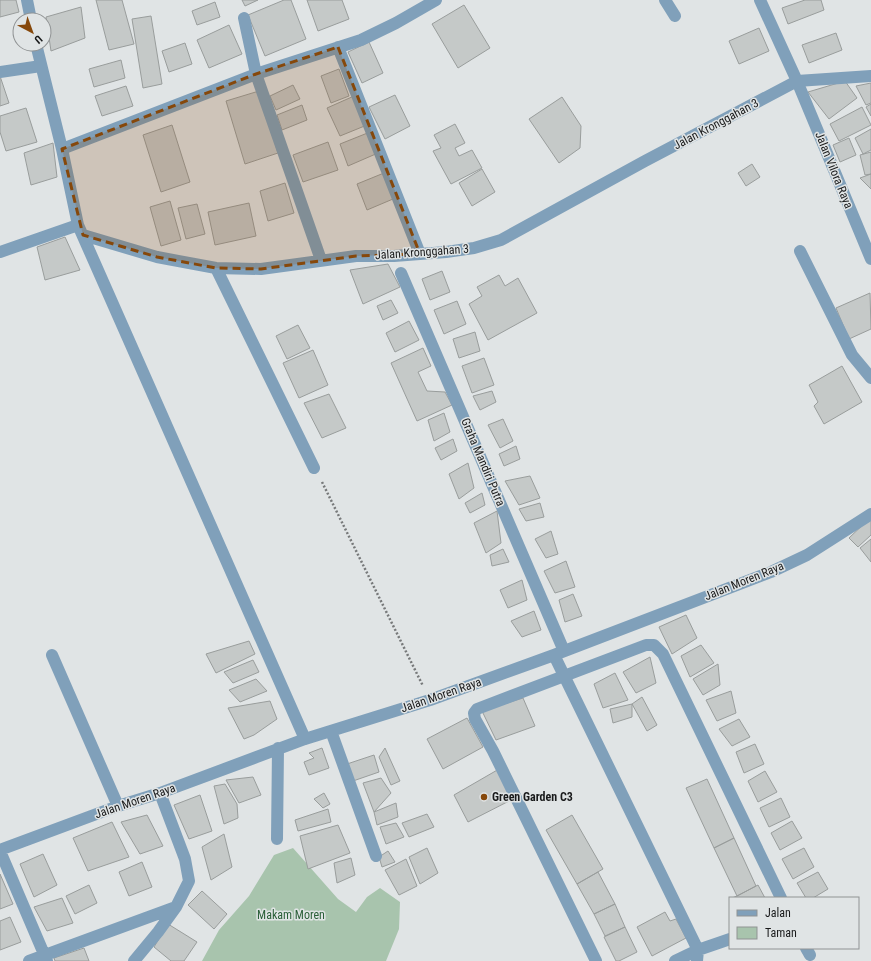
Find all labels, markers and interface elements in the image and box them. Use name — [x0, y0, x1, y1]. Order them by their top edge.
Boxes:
north arrow — [12, 12, 52, 52]
text: U — [32, 32, 45, 46]
street label: Jalan Kronggahan 3 — [671, 96, 761, 152]
street label: Jalan Vilora Raya — [812, 130, 856, 211]
street label: Jalan Kronggahan 3 — [375, 242, 470, 262]
street label: Graha Mandiri Putra — [458, 416, 508, 508]
street label: Jalan Moren Raya — [702, 559, 786, 603]
street label: Jalan Moren Raya — [399, 675, 483, 715]
street label: Jalan Moren Raya — [93, 781, 177, 821]
place label: Green Garden C3 — [492, 790, 573, 804]
marker: Green Garden C3 — [479, 792, 489, 802]
legend — [729, 897, 859, 949]
text: Jalan — [765, 906, 791, 920]
park label: Makam Moren — [257, 908, 325, 922]
text: Taman — [765, 926, 797, 940]

